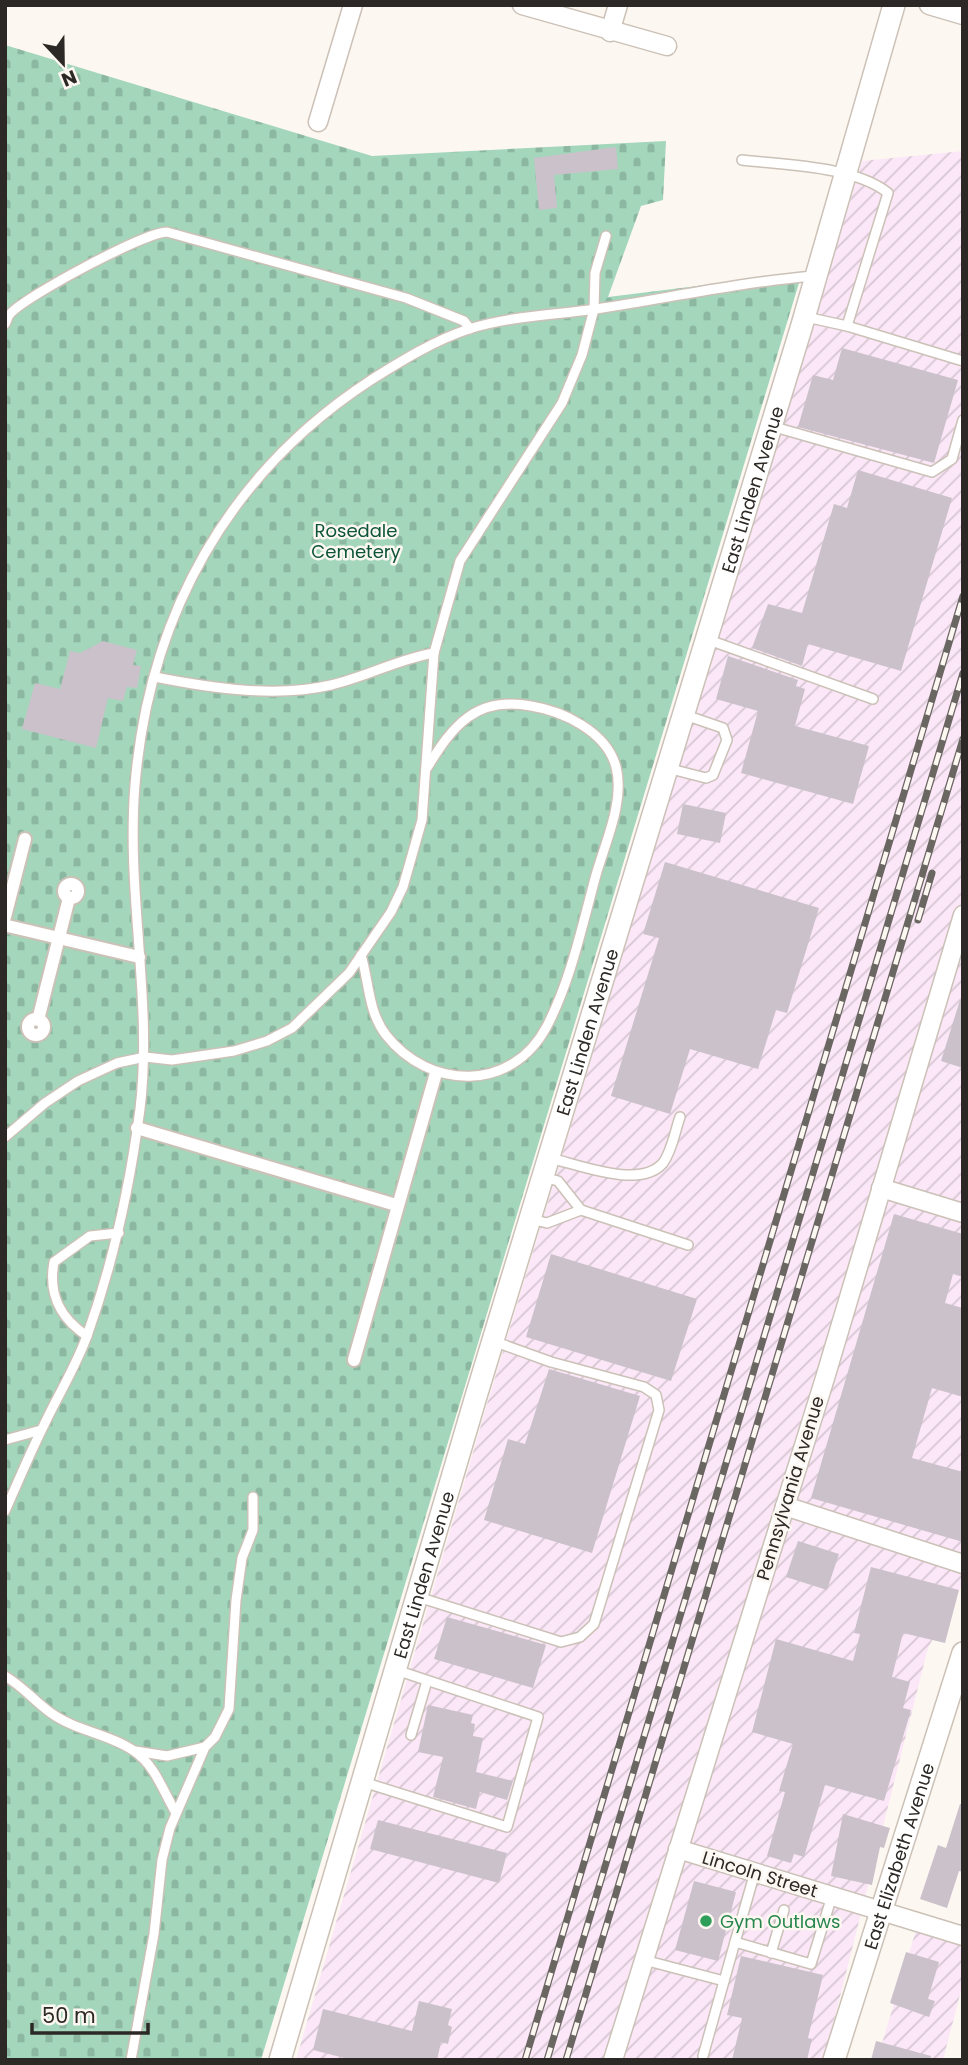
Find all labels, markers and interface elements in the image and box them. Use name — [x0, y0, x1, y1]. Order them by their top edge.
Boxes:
north arrow — [28, 28, 98, 98]
text: N — [57, 63, 81, 93]
street label: East Linden Avenue — [715, 403, 789, 576]
park label: Rosedale Cemetery — [311, 518, 401, 564]
street label: East Linden Avenue — [550, 945, 624, 1118]
street label: Pennsylvania Avenue — [750, 1393, 830, 1583]
street label: East Linden Avenue — [387, 1488, 460, 1661]
street label: East Elizabeth Avenue — [857, 1759, 940, 1953]
street label: Lincoln Street — [699, 1845, 821, 1903]
place label: Gym Outlaws — [720, 1909, 840, 1934]
marker: Gym Outlaws — [698, 1913, 714, 1929]
scale bar — [32, 1992, 147, 2036]
text: 50 m — [42, 2001, 96, 2030]

